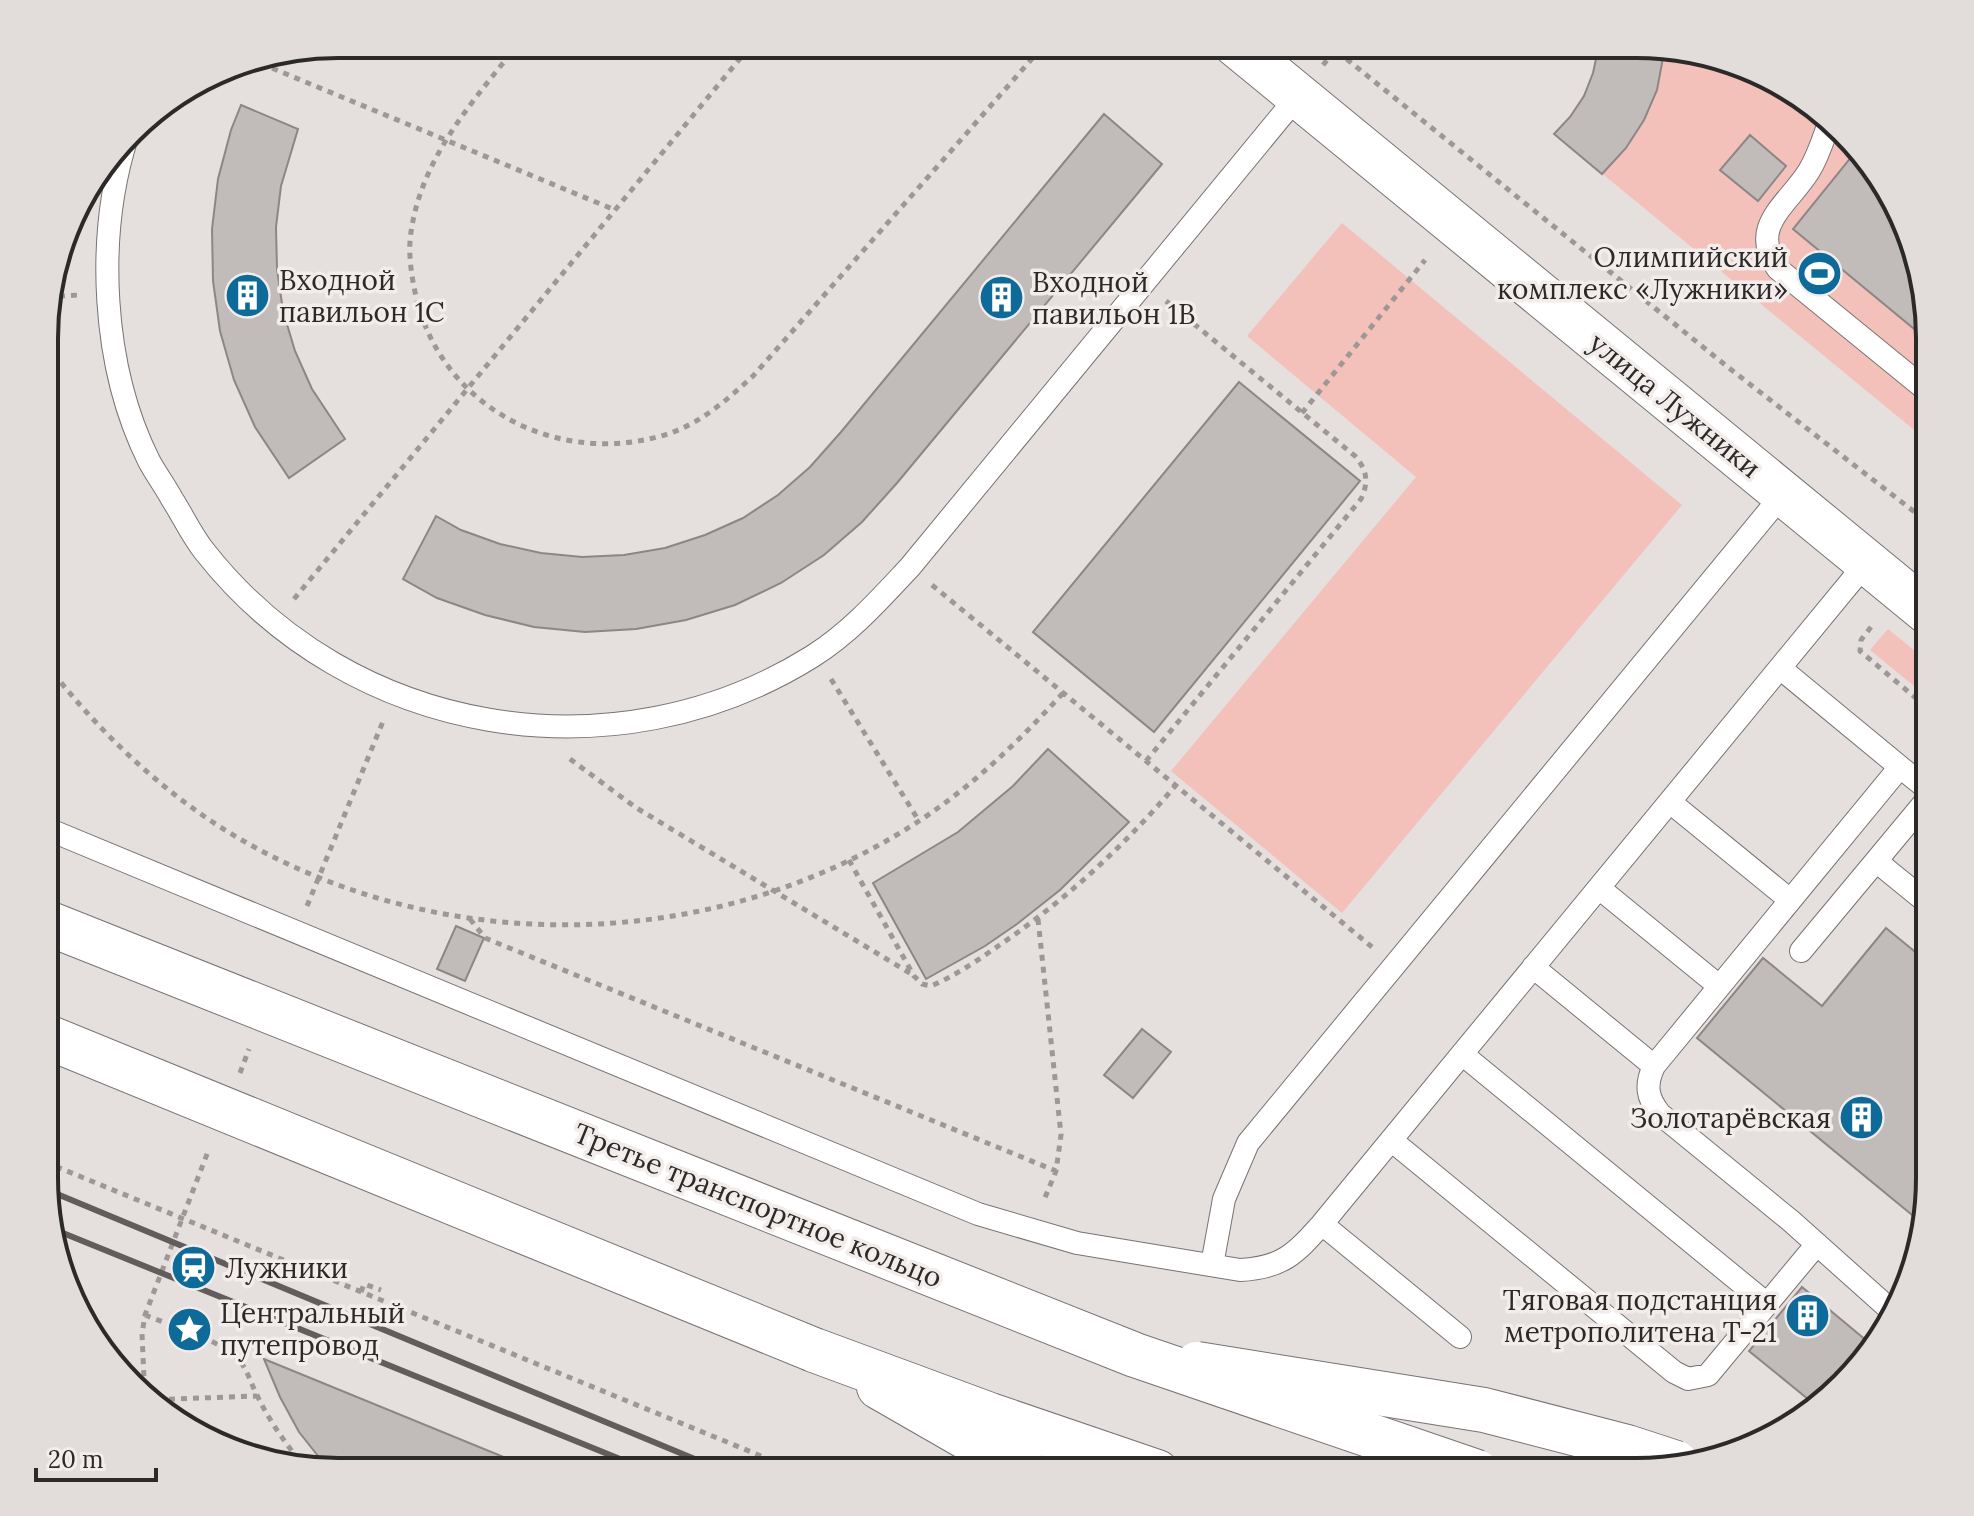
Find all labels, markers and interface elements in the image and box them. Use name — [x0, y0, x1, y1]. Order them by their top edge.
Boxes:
place label: Олимпийский комплекс «Лужники» — [1497, 239, 1788, 307]
sports icon: Олимпийский комплекс «Лужники» — [1795, 249, 1843, 297]
place label: Входной павильон 1C — [279, 262, 445, 330]
place label: Входной павильон 1B — [1032, 264, 1195, 332]
building icon: Входной павильон 1C — [224, 272, 272, 320]
building icon: Входной павильон 1B — [977, 274, 1025, 322]
street label: улица Лужники — [1582, 325, 1768, 485]
building icon: Золотарёвская — [1838, 1094, 1886, 1142]
place label: Золотарёвская — [1630, 1100, 1831, 1136]
street label: Третье транспортное кольцо — [569, 1115, 947, 1295]
station icon: Лужники — [170, 1244, 218, 1292]
place label: Лужники — [225, 1250, 348, 1286]
place label: Тяговая подстанция метрополитена Т-21 — [1503, 1282, 1777, 1350]
building icon: Тяговая подстанция метрополитена Т-21 — [1784, 1292, 1832, 1340]
place label: Центральный путепровод — [220, 1295, 405, 1363]
place icon: Центральный путепровод — [165, 1305, 213, 1353]
scale bar — [36, 1432, 156, 1482]
text: 20 m — [48, 1444, 104, 1475]

